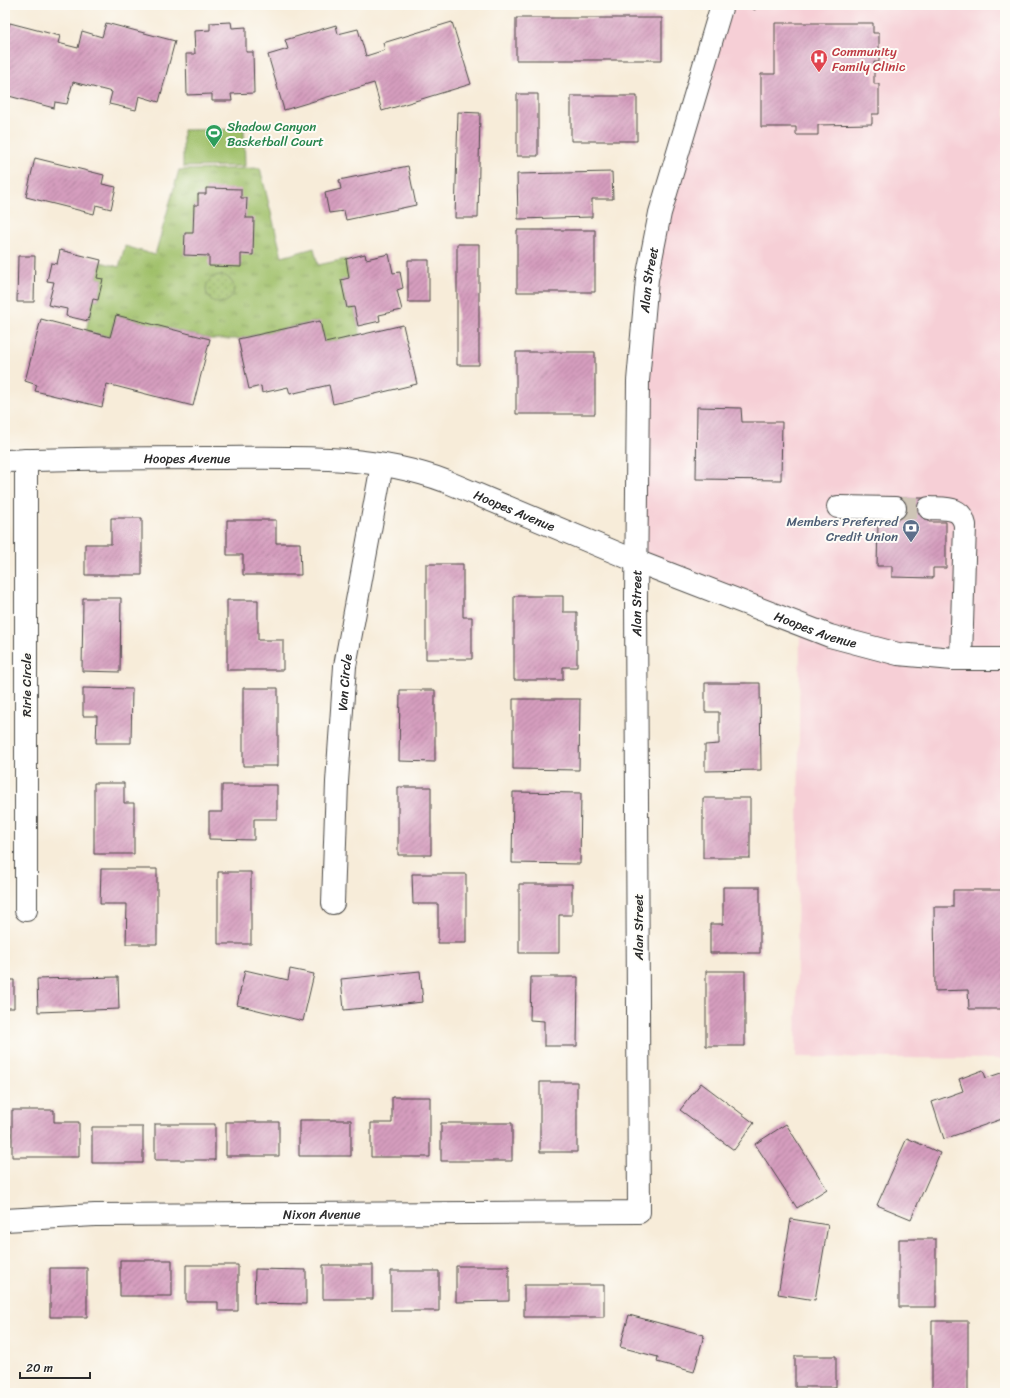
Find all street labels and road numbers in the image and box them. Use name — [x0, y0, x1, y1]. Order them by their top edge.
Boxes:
street label: Alan Street — [632, 244, 665, 315]
street label: Hoopes Avenue — [144, 446, 230, 470]
street label: Hoopes Avenue — [470, 483, 559, 537]
street label: Alan Street — [624, 569, 648, 638]
street label: Hoopes Avenue — [771, 604, 860, 654]
street label: Van Circle — [330, 652, 359, 712]
street label: Ririe Circle — [15, 653, 38, 717]
street label: Alan Street — [627, 893, 650, 961]
street label: Nixon Avenue — [283, 1202, 361, 1225]

